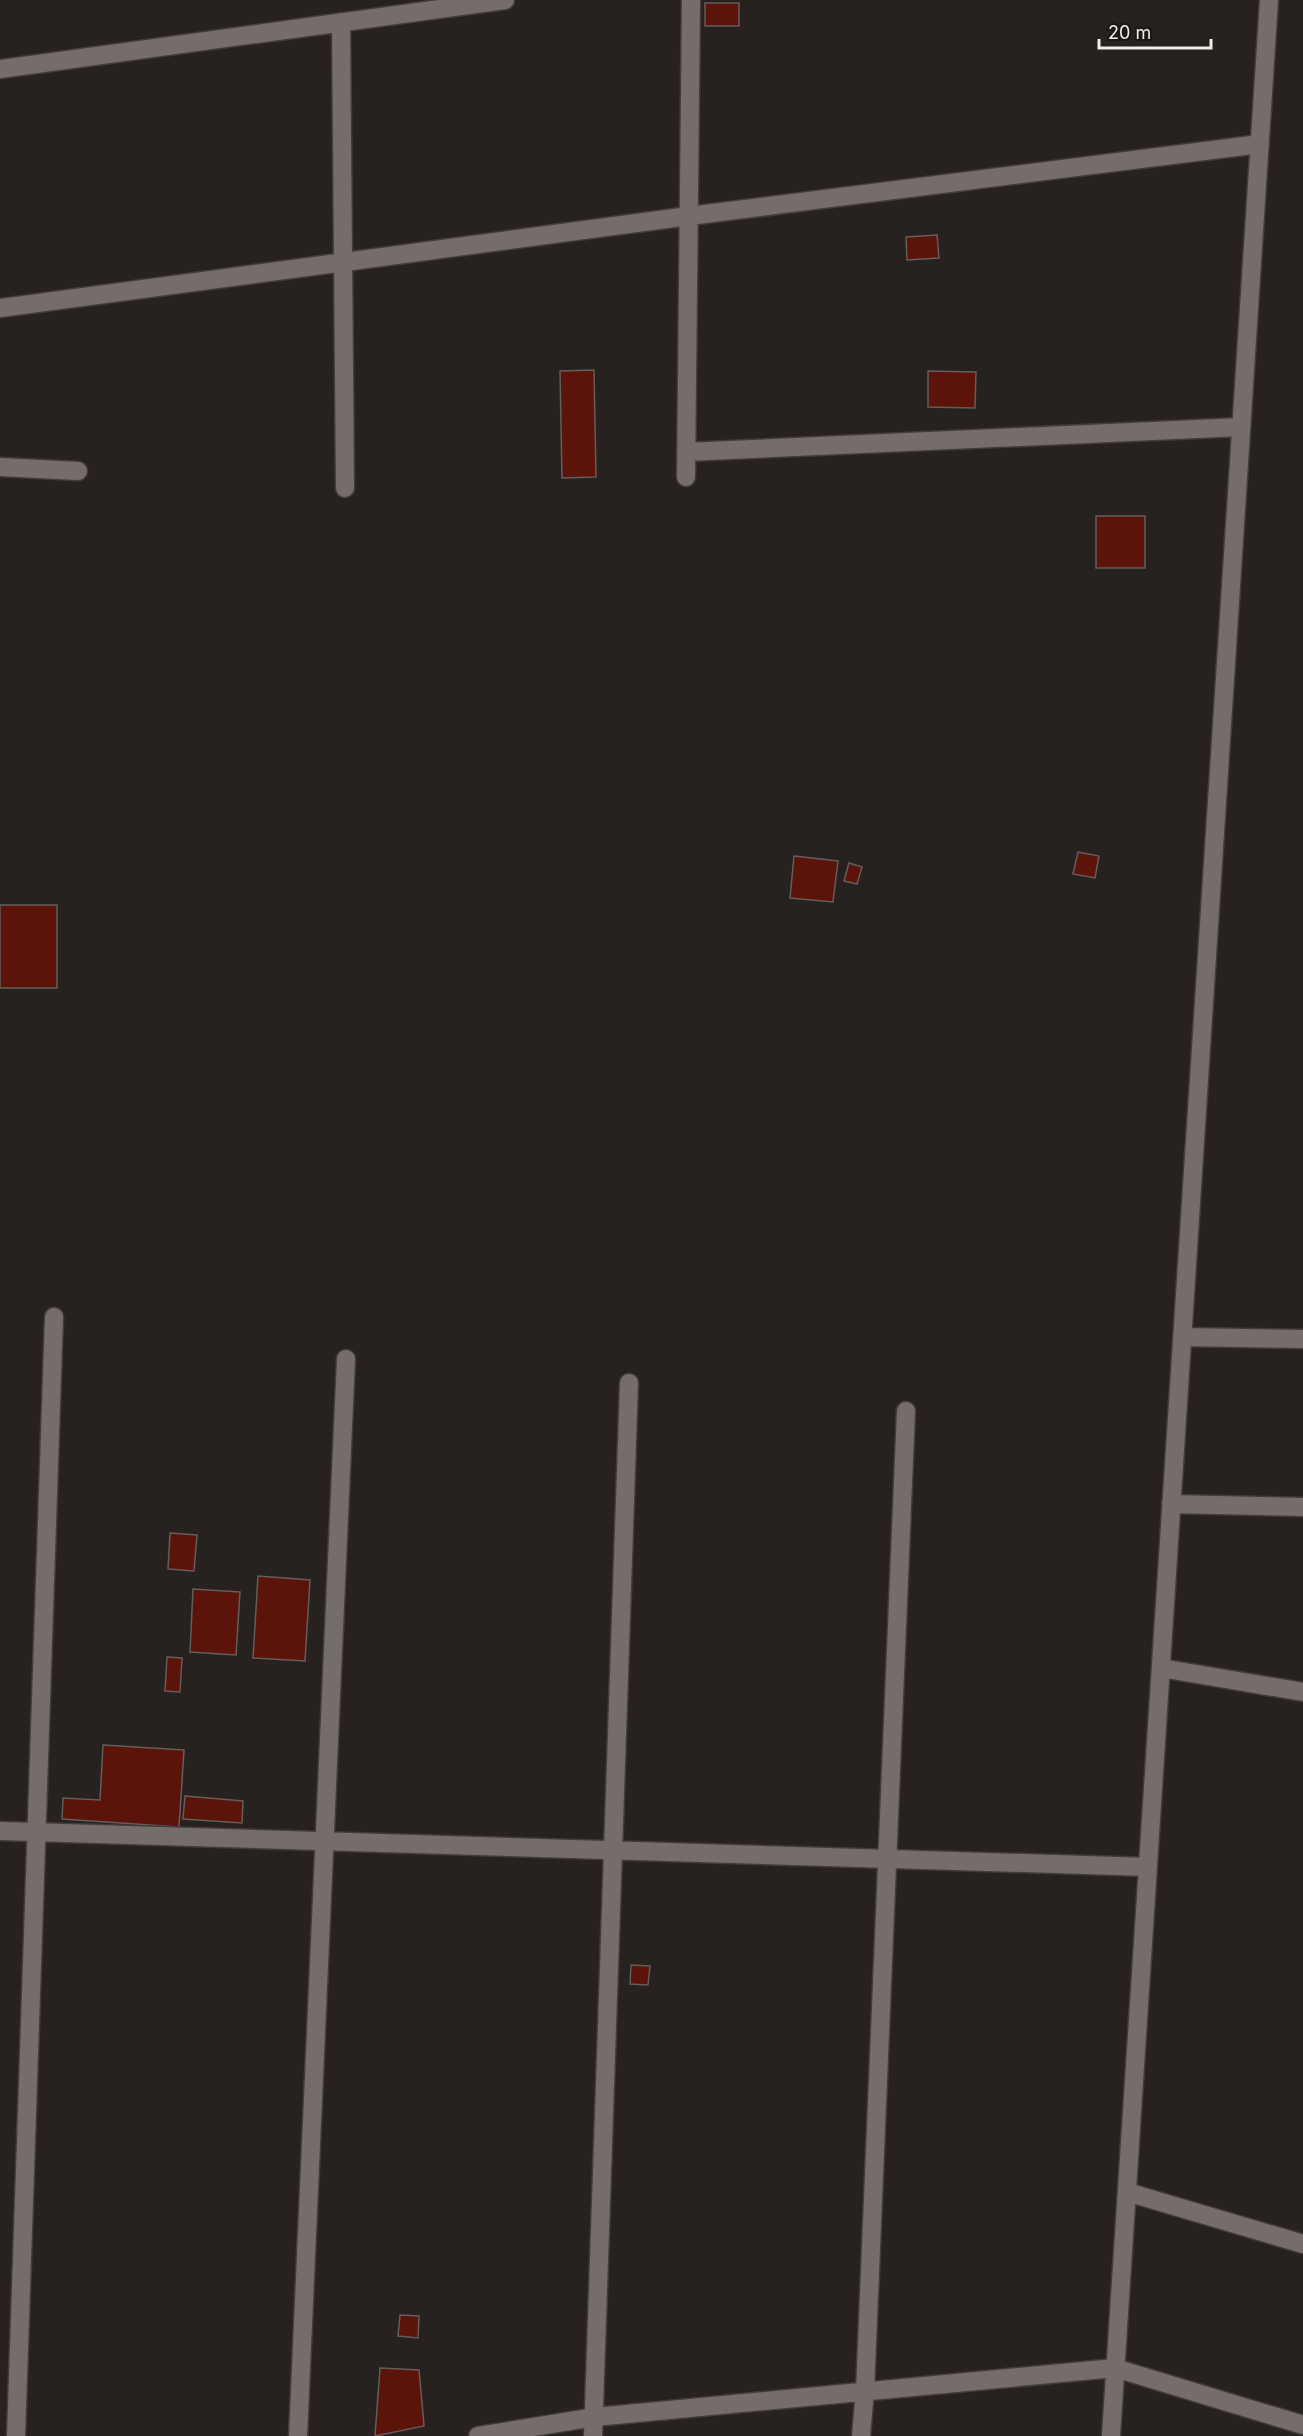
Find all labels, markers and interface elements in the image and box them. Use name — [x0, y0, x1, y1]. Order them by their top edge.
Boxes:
scale bar — [1099, 12, 1212, 50]
text: 20 m — [1108, 22, 1151, 43]

